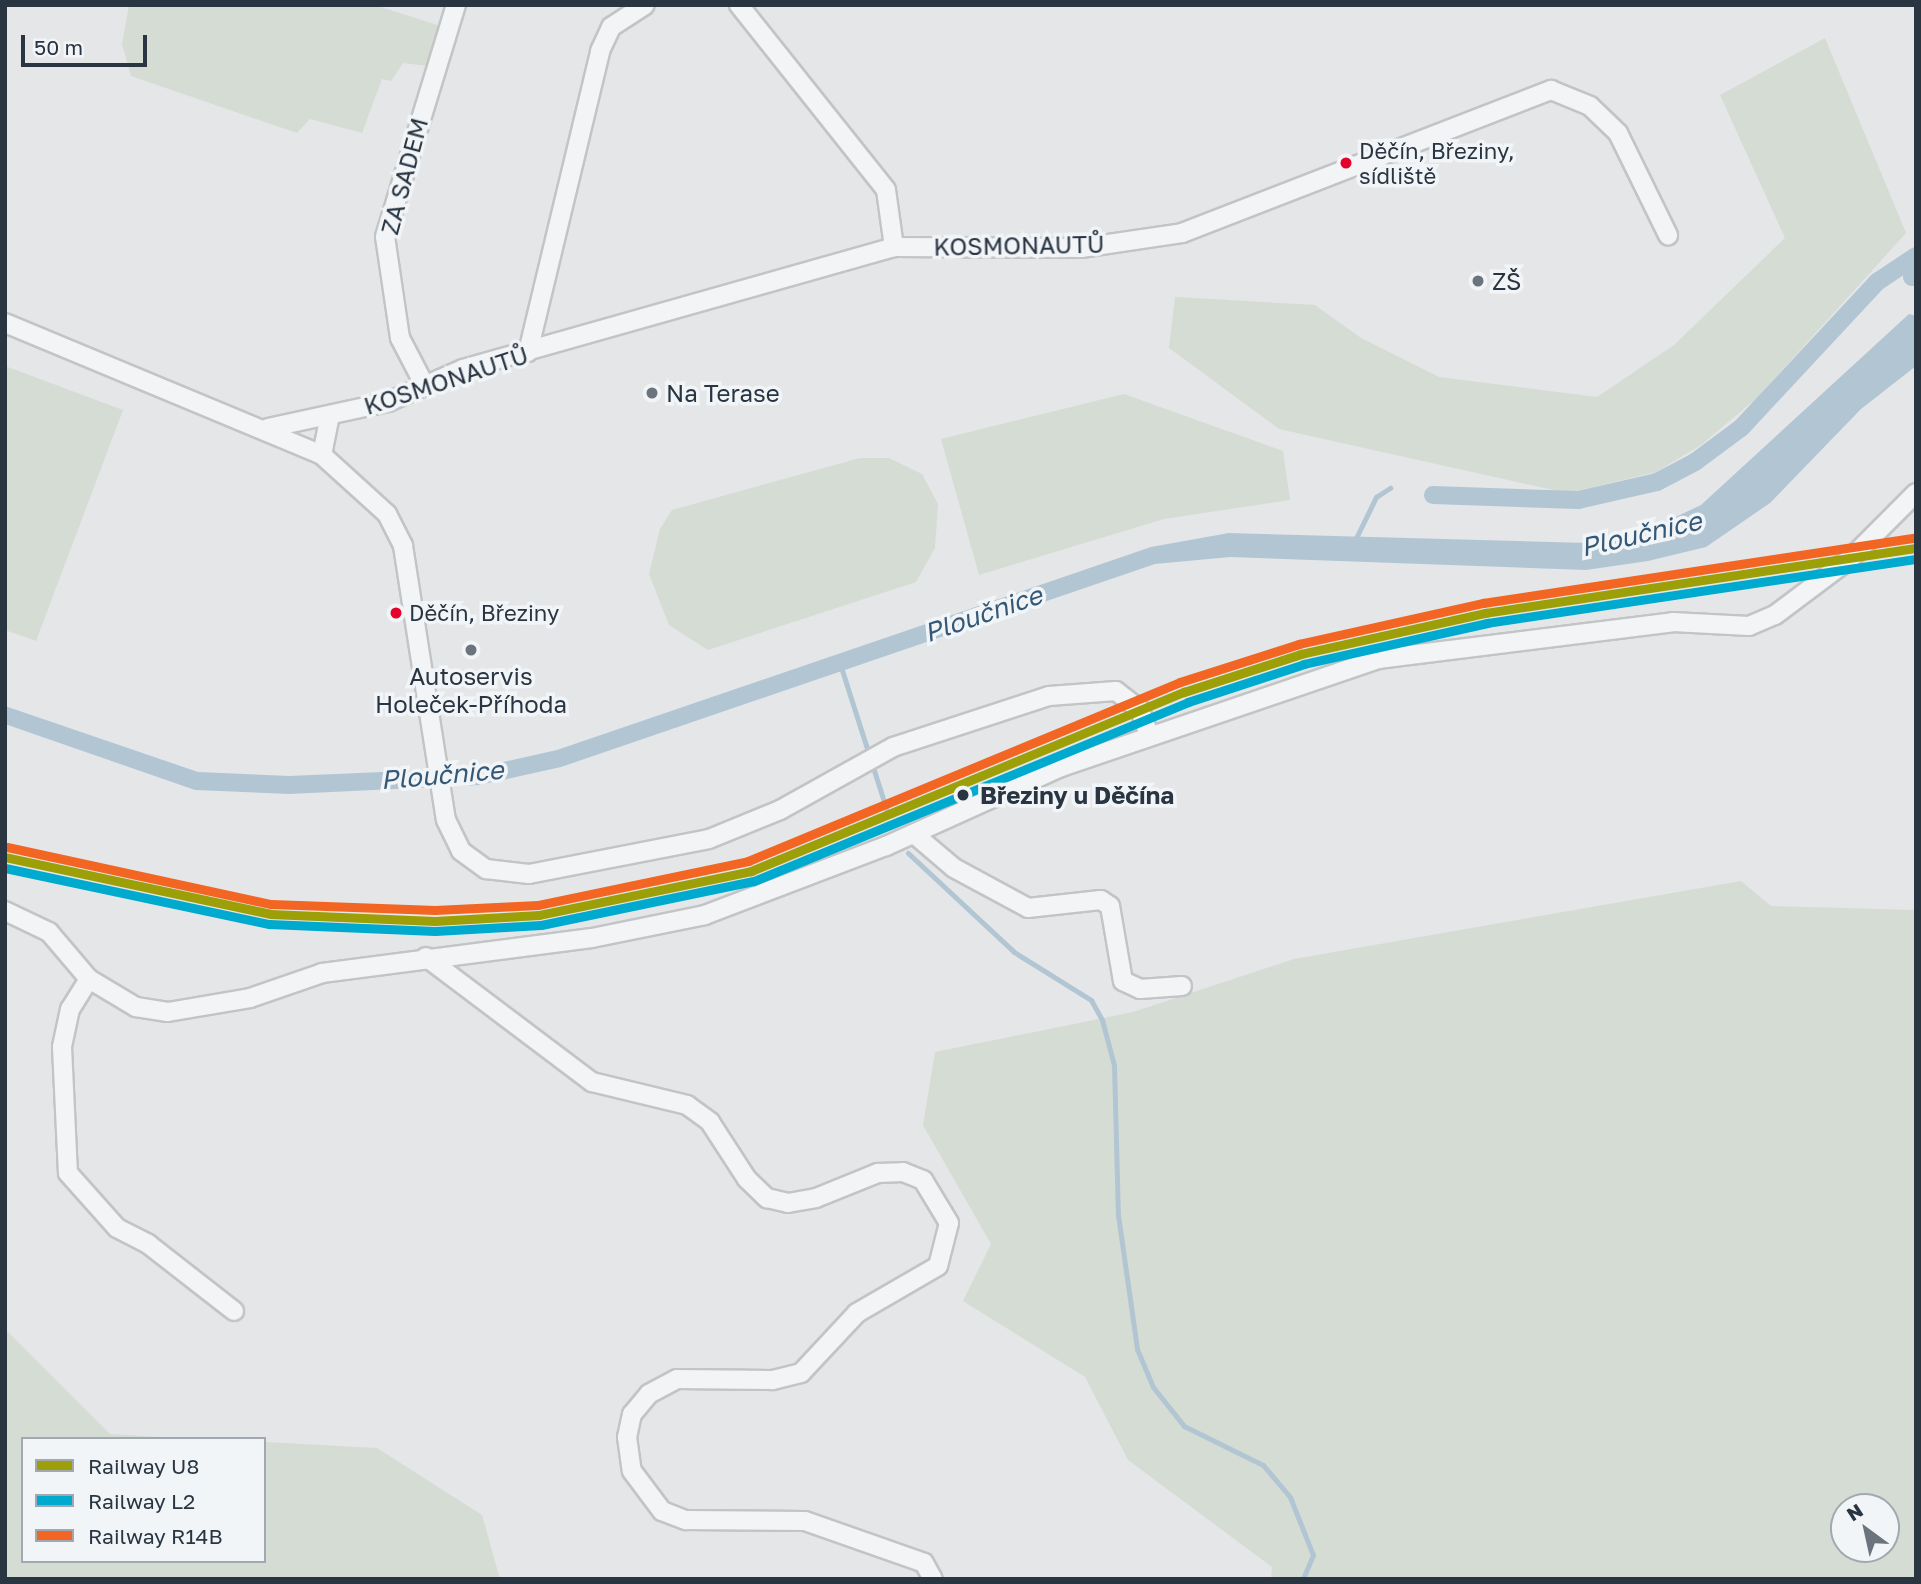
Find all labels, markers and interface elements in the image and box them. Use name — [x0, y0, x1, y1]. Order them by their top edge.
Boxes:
scale bar — [24, 21, 150, 65]
text: 50 m — [34, 34, 83, 60]
street label: ZA SADEM — [375, 114, 433, 238]
place label: Děčín, Březiny, sídliště — [1359, 137, 1515, 188]
marker: Děčín, Březiny, sídliště — [1339, 156, 1353, 170]
street label: KOSMONAUTŮ — [933, 229, 1105, 261]
place label: ZŠ — [1492, 267, 1521, 295]
marker: ZŠ — [1470, 273, 1486, 289]
street label: KOSMONAUTŮ — [360, 340, 532, 420]
place label: Na Terase — [666, 379, 780, 407]
marker: Na Terase — [644, 385, 660, 401]
water label: Ploučnice — [1578, 505, 1704, 563]
water label: Ploučnice — [920, 579, 1046, 649]
place label: Děčín, Březiny — [409, 600, 559, 626]
marker: Děčín, Březiny — [389, 606, 403, 620]
marker: Autoservis Holeček-Příhoda — [463, 642, 479, 658]
place label: Autoservis Holeček-Příhoda — [375, 662, 567, 718]
water label: Ploučnice — [379, 754, 505, 796]
place label: Březiny u Děčína — [980, 781, 1174, 809]
marker: Březiny u Děčína — [952, 784, 974, 806]
legend — [21, 1437, 266, 1563]
text: Railway U8 — [88, 1453, 199, 1479]
text: Railway L2 — [88, 1488, 195, 1514]
north arrow — [1830, 1493, 1900, 1563]
text: N — [1842, 1498, 1867, 1525]
text: Railway R14B — [88, 1523, 222, 1549]

